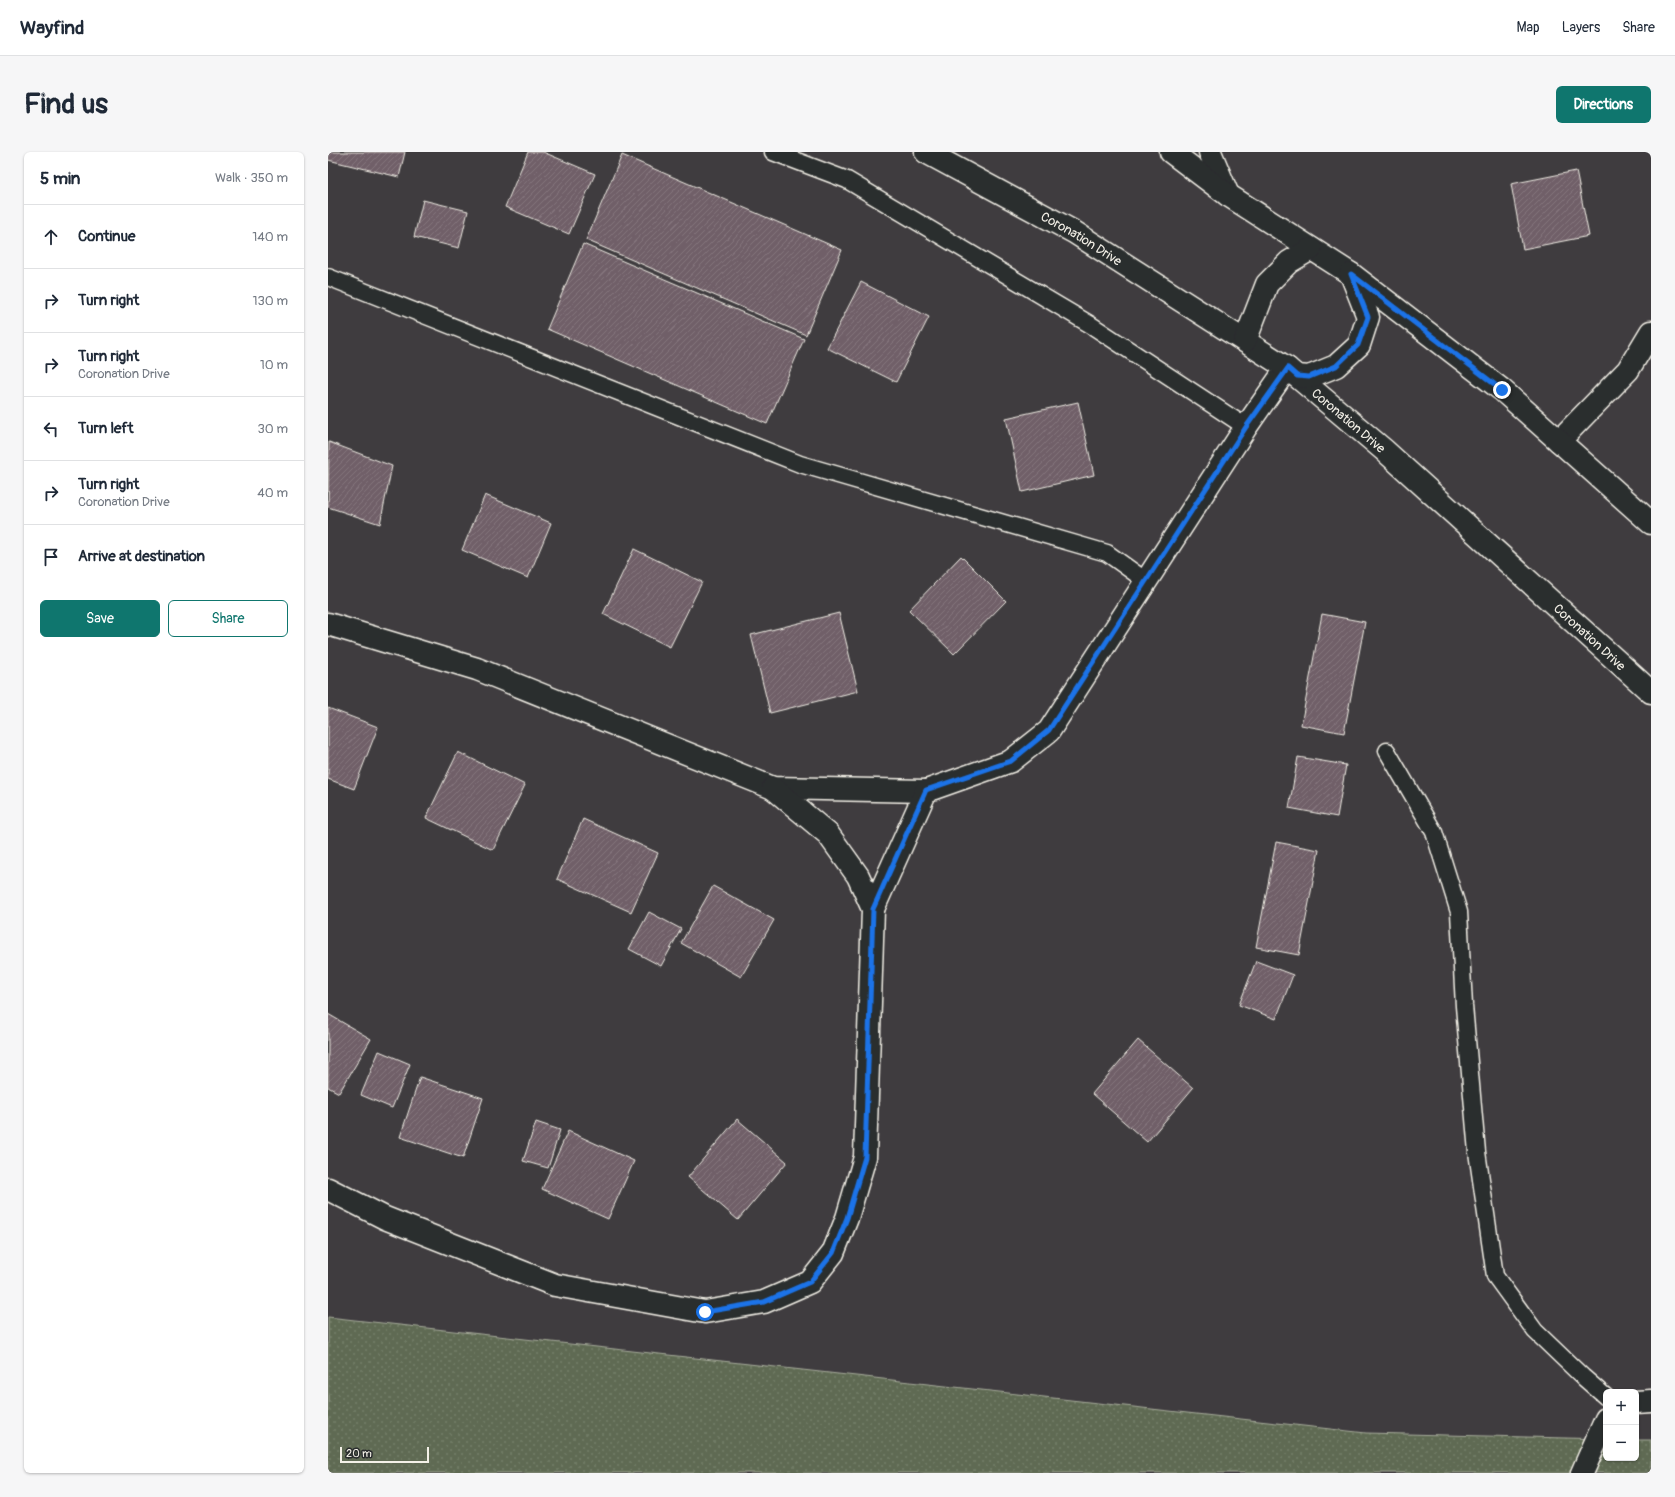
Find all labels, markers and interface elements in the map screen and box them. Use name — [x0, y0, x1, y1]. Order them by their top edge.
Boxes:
text: Wayfind — [20, 16, 84, 40]
text: Map — [1517, 19, 1540, 36]
text: Layers — [1562, 19, 1600, 36]
text: Share — [1622, 19, 1655, 36]
button: Directions — [1556, 86, 1651, 123]
text: Find us — [24, 87, 108, 122]
text: 5 min — [40, 168, 80, 189]
text: Walk · 350 m — [215, 170, 288, 186]
street label: Coronation Drive — [1038, 209, 1125, 270]
icon: ahead — [40, 226, 62, 248]
text: Continue — [78, 227, 136, 246]
text: 140 m — [252, 229, 288, 245]
icon: right — [40, 290, 62, 312]
text: Turn right — [78, 291, 139, 310]
text: 130 m — [252, 293, 288, 309]
text: Turn right — [78, 347, 139, 366]
icon: right — [40, 354, 62, 376]
text: 10 m — [260, 357, 288, 373]
text: Coronation Drive — [78, 366, 170, 382]
route end — [1493, 381, 1511, 399]
street label: Coronation Drive — [1308, 385, 1389, 457]
icon: left — [40, 418, 62, 440]
text: Turn left — [78, 419, 134, 438]
text: 30 m — [258, 421, 288, 437]
text: Turn right — [78, 475, 139, 494]
icon: right — [40, 482, 62, 504]
text: 40 m — [257, 485, 288, 501]
text: Coronation Drive — [78, 494, 170, 510]
icon: arrive — [40, 546, 62, 568]
text: Arrive at destination — [78, 547, 205, 566]
button: Save — [40, 600, 160, 637]
button: Share — [168, 600, 288, 637]
street label: Coronation Drive — [1550, 601, 1629, 675]
route start — [696, 1303, 714, 1321]
map controls — [1603, 1389, 1639, 1461]
button: + — [1603, 1389, 1639, 1425]
button: − — [1603, 1425, 1639, 1461]
scale bar — [340, 1445, 429, 1464]
text: 20 m — [346, 1447, 372, 1460]

